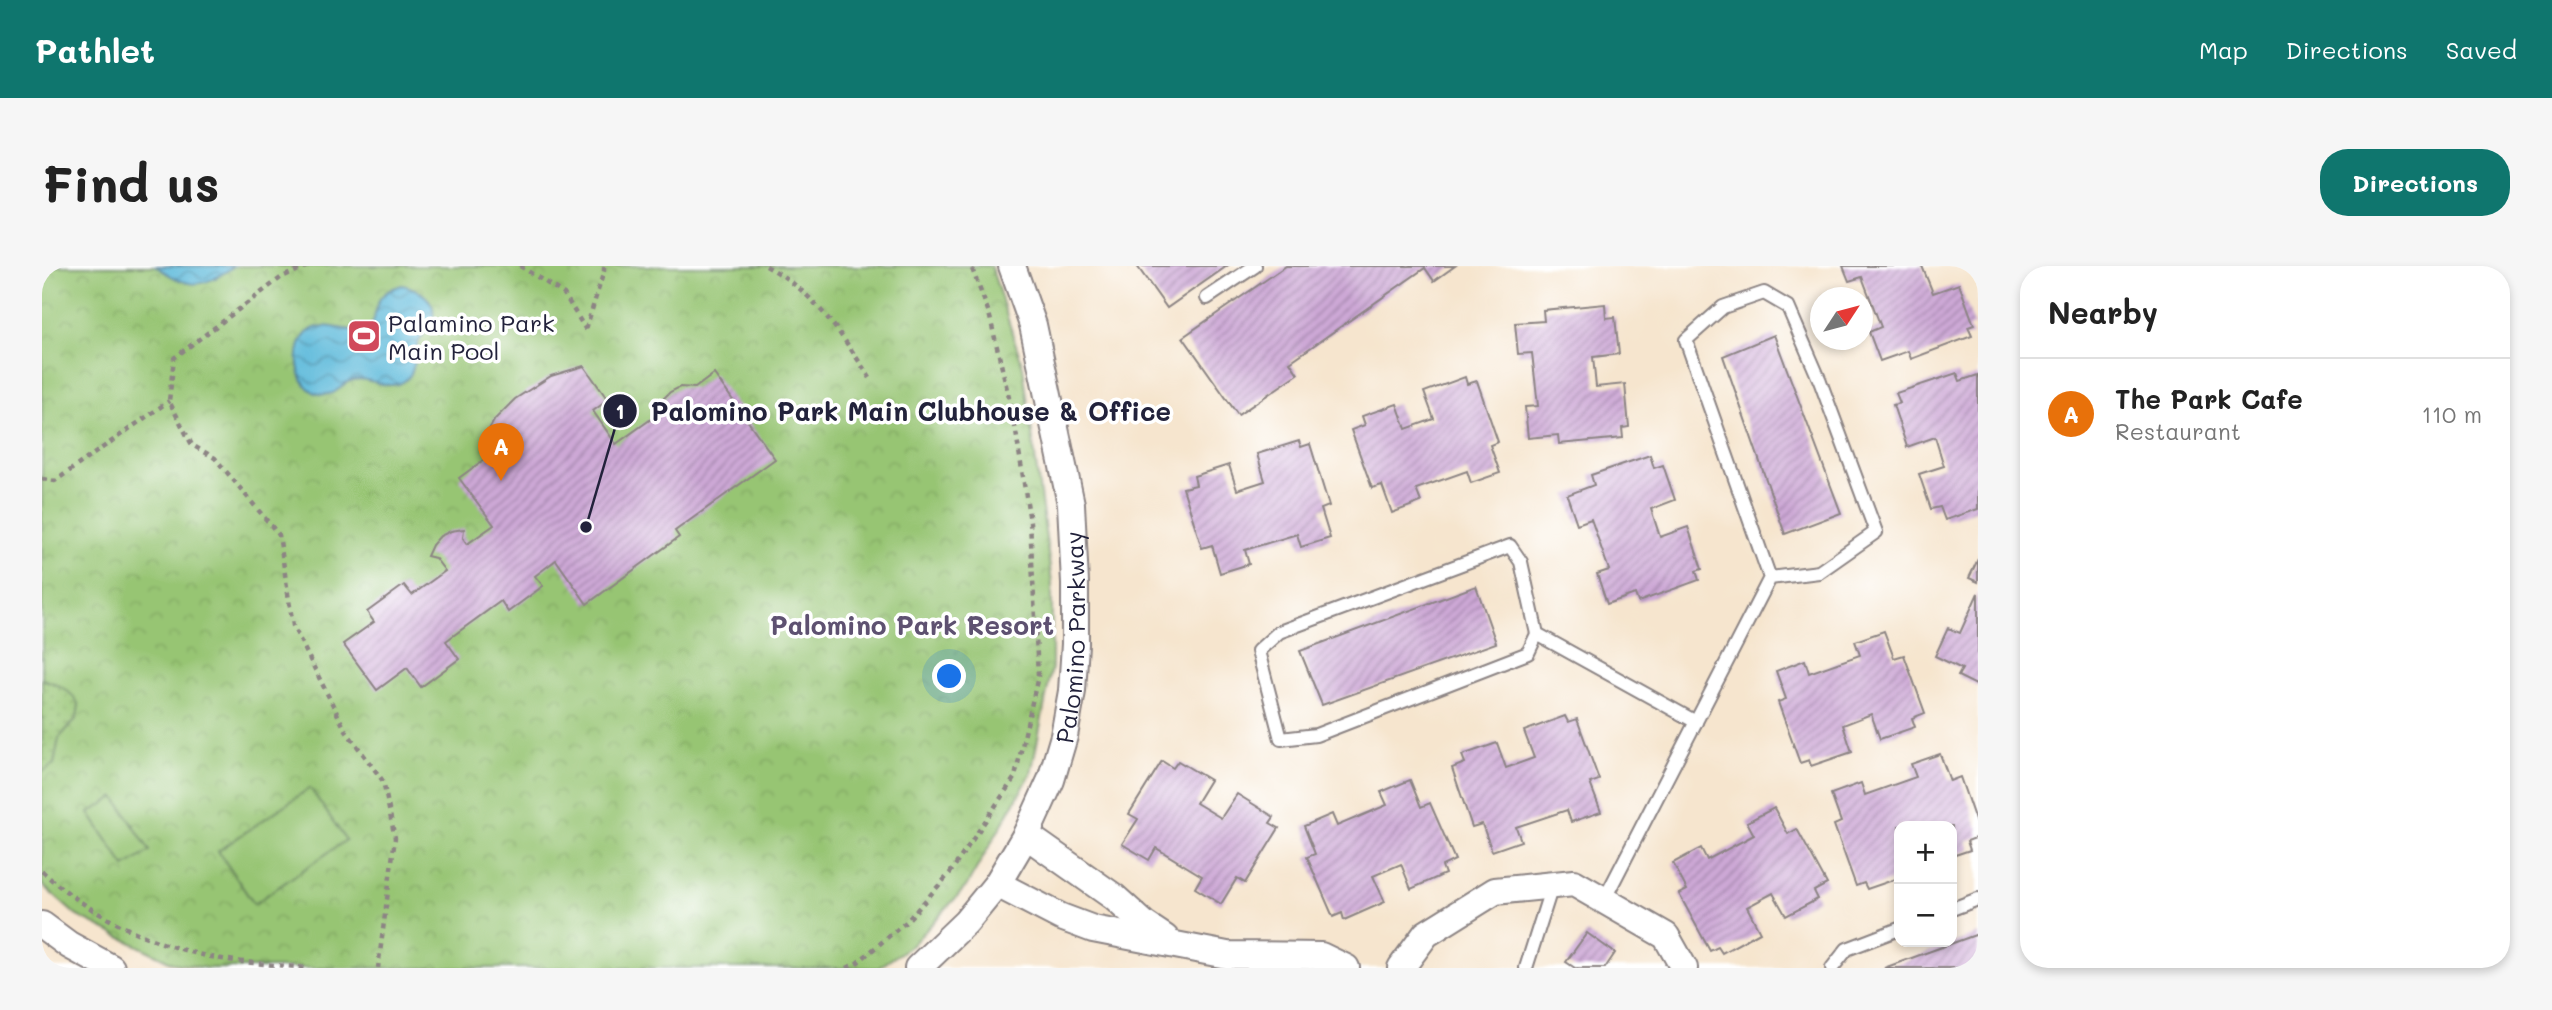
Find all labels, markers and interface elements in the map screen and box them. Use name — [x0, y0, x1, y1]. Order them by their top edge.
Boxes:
text: Pathlet — [35, 28, 155, 71]
text: Map — [2199, 34, 2248, 65]
text: Directions — [2286, 34, 2408, 65]
text: Saved — [2446, 34, 2517, 65]
button: Directions — [2320, 149, 2510, 216]
text: Find us — [42, 151, 220, 214]
north arrow — [1810, 287, 1873, 350]
text: Nearby — [2048, 292, 2158, 332]
place label: Palamino Park Main Pool — [388, 307, 555, 366]
sports icon: Palamino Park Main Pool — [345, 317, 383, 355]
text: The Park Cafe — [2115, 382, 2303, 416]
callout: Palomino Park Main Clubhouse & Office — [602, 388, 1185, 435]
text: Palomino Park Main Clubhouse & Office — [651, 394, 1171, 428]
text: 1 — [615, 397, 625, 424]
text: A — [2063, 399, 2079, 429]
text: 110 m — [2422, 399, 2482, 429]
text: Restaurant — [2115, 416, 2241, 446]
pin: A — [478, 423, 524, 481]
street label: Palomino Parkway — [1048, 531, 1091, 745]
district label: Palomino Park Resort — [770, 608, 1054, 642]
your location — [932, 659, 966, 693]
map controls — [1894, 821, 1957, 947]
button: + — [1894, 821, 1957, 884]
button: − — [1894, 884, 1957, 947]

